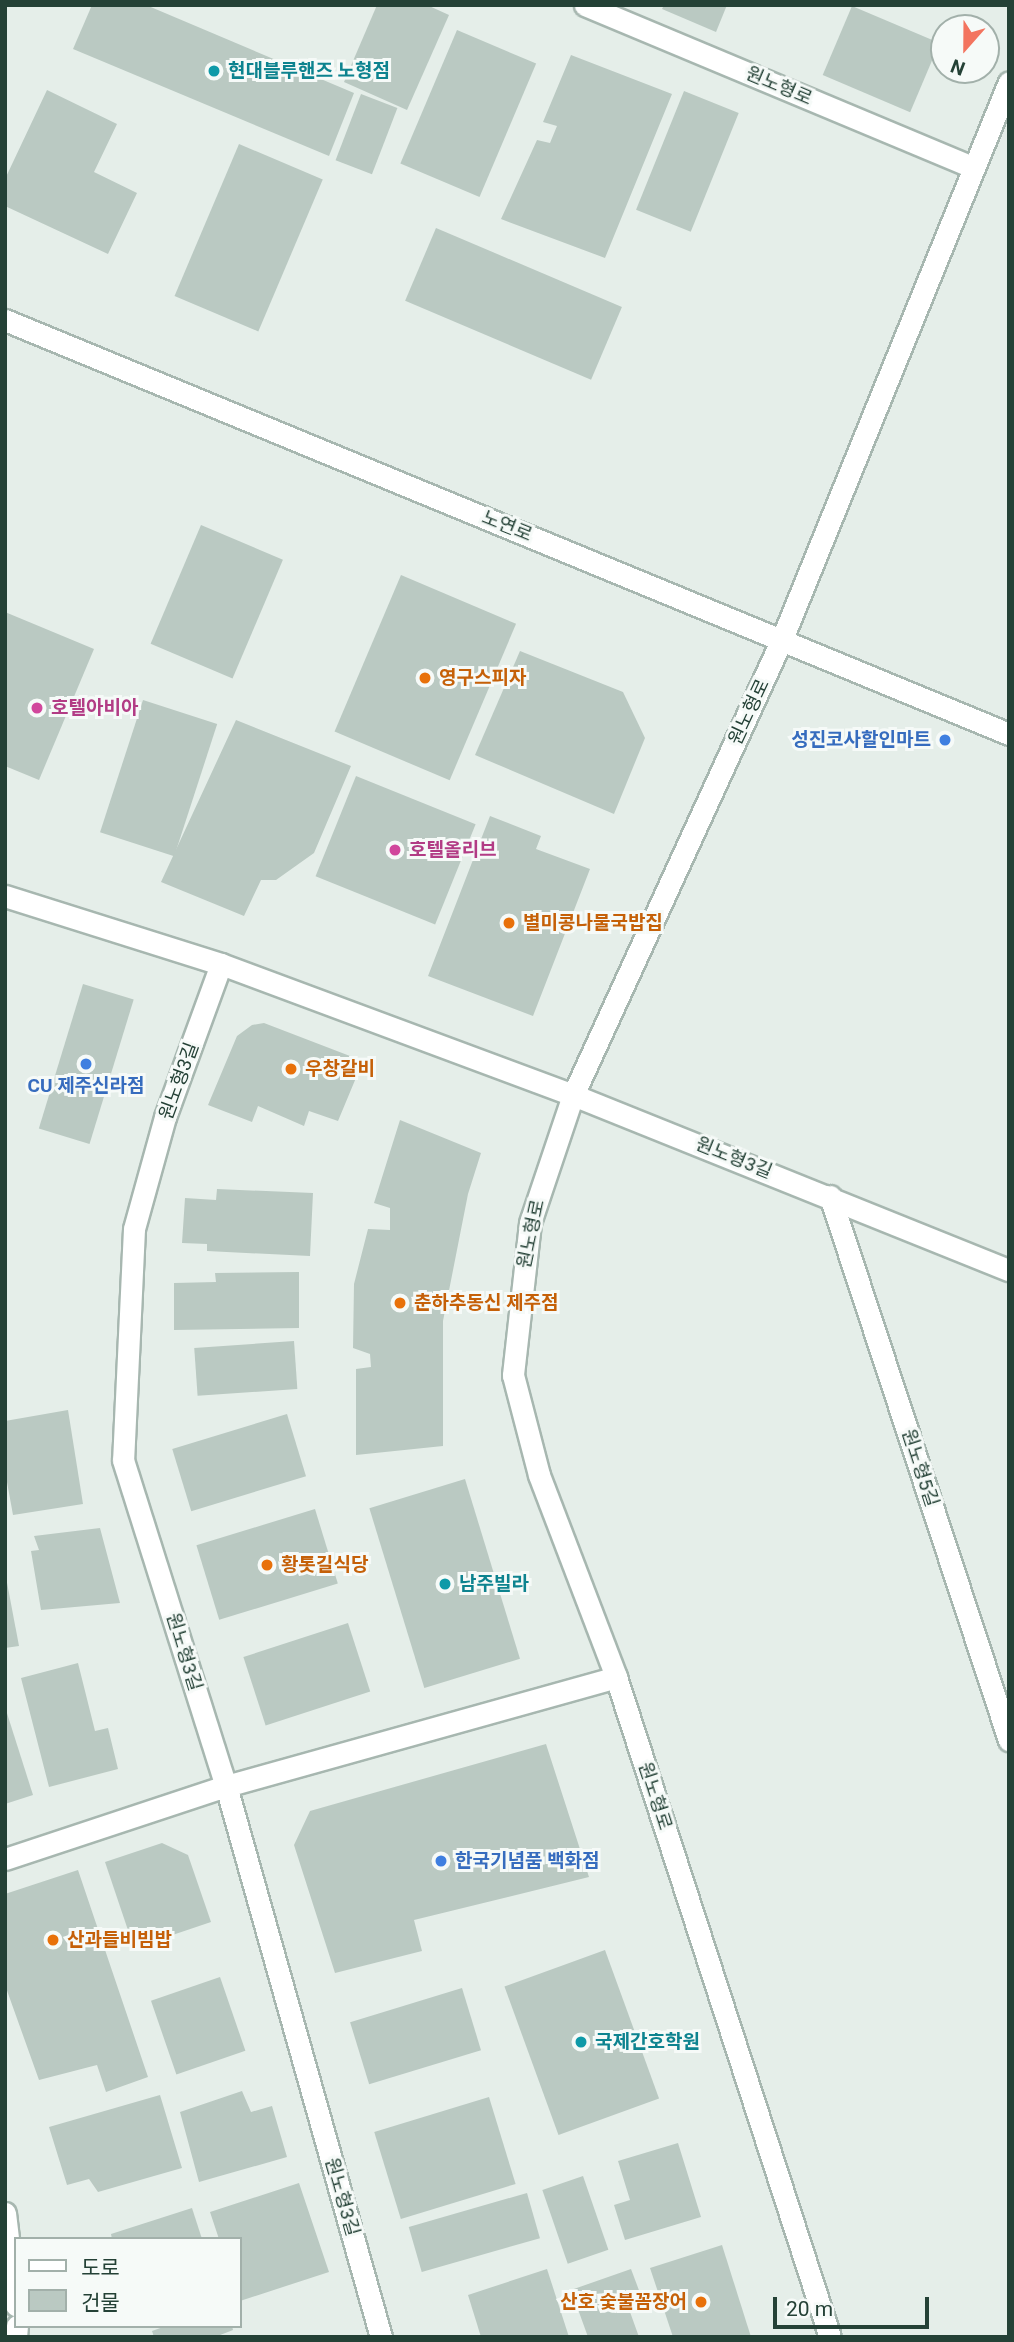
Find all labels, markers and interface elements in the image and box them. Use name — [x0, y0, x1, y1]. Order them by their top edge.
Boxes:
north arrow — [930, 14, 1000, 84]
text: N — [948, 54, 968, 80]
place label: 현대블루핸즈 노형점 — [228, 60, 390, 82]
street label: 원노형로 — [742, 62, 816, 110]
marker: 현대블루핸즈 노형점 — [206, 63, 222, 79]
street label: 노연로 — [478, 506, 536, 546]
place label: 영구스피자 — [439, 667, 526, 689]
marker: 영구스피자 — [417, 670, 433, 686]
street label: 원노형로 — [724, 675, 774, 749]
place label: 호텔아비아 — [51, 697, 138, 719]
marker: 호텔아비아 — [29, 700, 45, 716]
place label: 성진코사할인마트 — [791, 729, 931, 751]
marker: 성진코사할인마트 — [937, 732, 953, 748]
place label: 호텔올리브 — [409, 839, 496, 861]
marker: 호텔올리브 — [387, 842, 403, 858]
place label: 별미콩나물국밥집 — [523, 912, 663, 934]
marker: 별미콩나물국밥집 — [501, 915, 517, 931]
street label: 원노형3길 — [155, 1039, 203, 1123]
marker: CU 제주신라점 — [78, 1056, 94, 1072]
place label: 우창갈비 — [305, 1058, 375, 1080]
marker: 우창갈비 — [283, 1061, 299, 1077]
place label: CU 제주신라점 — [27, 1075, 145, 1097]
street label: 원노형3길 — [692, 1132, 776, 1184]
street label: 원노형로 — [513, 1197, 549, 1271]
place label: 춘하추동신 제주점 — [414, 1292, 559, 1314]
marker: 춘하추동신 제주점 — [392, 1295, 408, 1311]
street label: 원노형5길 — [897, 1426, 943, 1510]
place label: 황톳길식당 — [281, 1554, 368, 1576]
marker: 황톳길식당 — [259, 1557, 275, 1573]
place label: 남주빌라 — [459, 1573, 529, 1595]
marker: 남주빌라 — [437, 1576, 453, 1592]
street label: 원노형3길 — [161, 1610, 207, 1694]
street label: 원노형로 — [633, 1759, 677, 1833]
place label: 한국기념품 백화점 — [455, 1850, 600, 1872]
marker: 한국기념품 백화점 — [433, 1853, 449, 1869]
place label: 산과들비빔밥 — [67, 1929, 172, 1951]
marker: 산과들비빔밥 — [45, 1932, 61, 1948]
place label: 국제간호학원 — [595, 2031, 700, 2053]
marker: 국제간호학원 — [573, 2034, 589, 2050]
street label: 원노형3길 — [320, 2155, 364, 2239]
legend — [14, 2237, 242, 2328]
text: 도로 — [81, 2256, 120, 2280]
scale bar — [776, 2282, 932, 2326]
text: 건물 — [81, 2291, 120, 2315]
place label: 산호 숯불꼼장어 — [560, 2291, 687, 2313]
marker: 산호 숯불꼼장어 — [693, 2294, 709, 2310]
text: 20 m — [786, 2297, 833, 2321]

